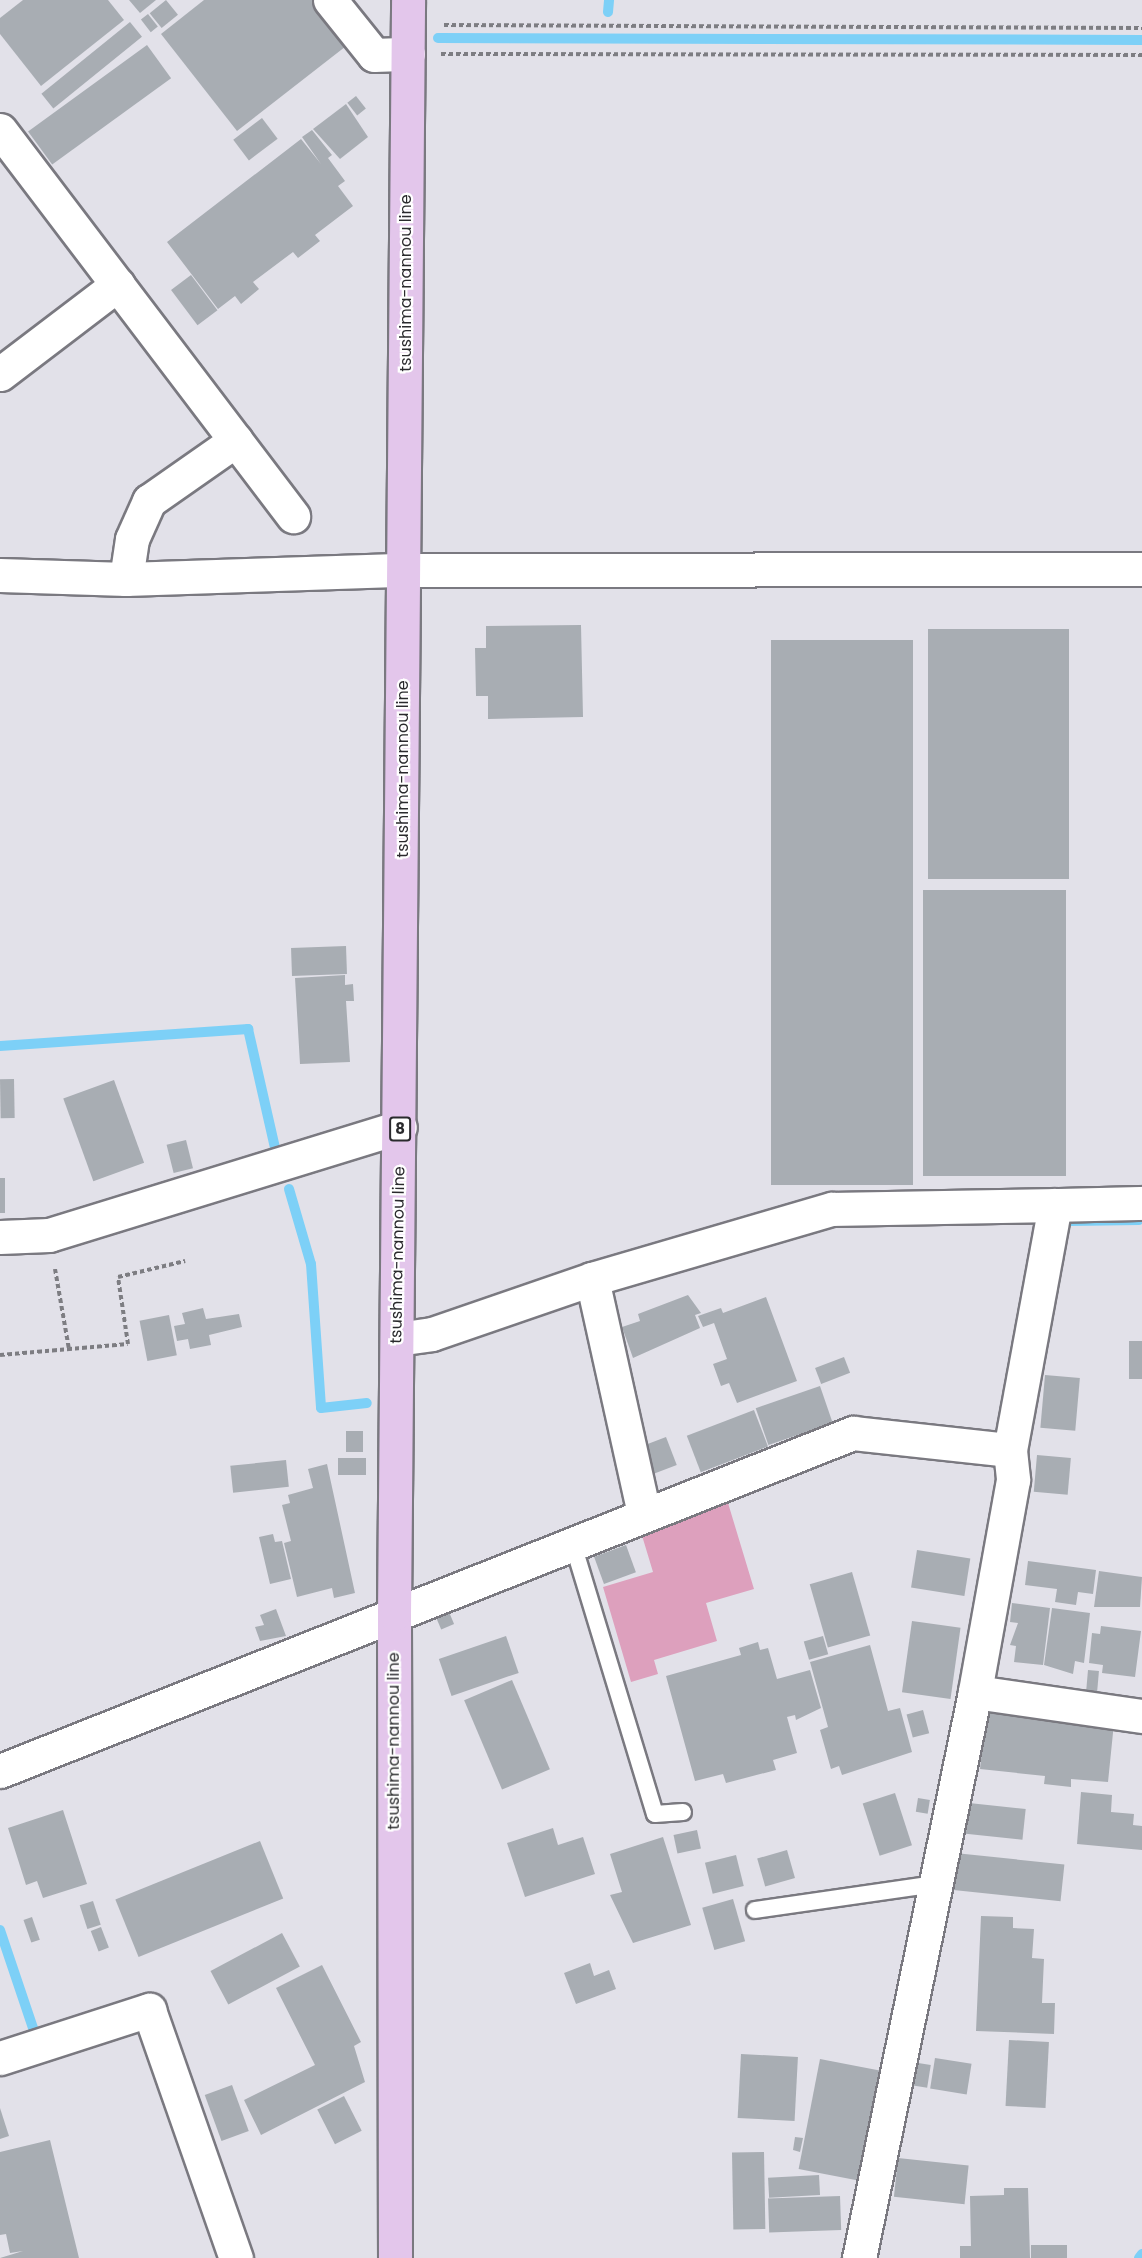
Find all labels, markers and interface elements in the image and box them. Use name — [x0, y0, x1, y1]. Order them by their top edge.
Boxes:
street label: tsushima-nannou line — [396, 194, 416, 372]
street label: tsushima-nannou line — [393, 680, 413, 858]
road number: 8 — [388, 1117, 412, 1141]
street label: tsushima-nannou line — [387, 1166, 409, 1344]
street label: tsushima-nannou line — [384, 1652, 404, 1830]

